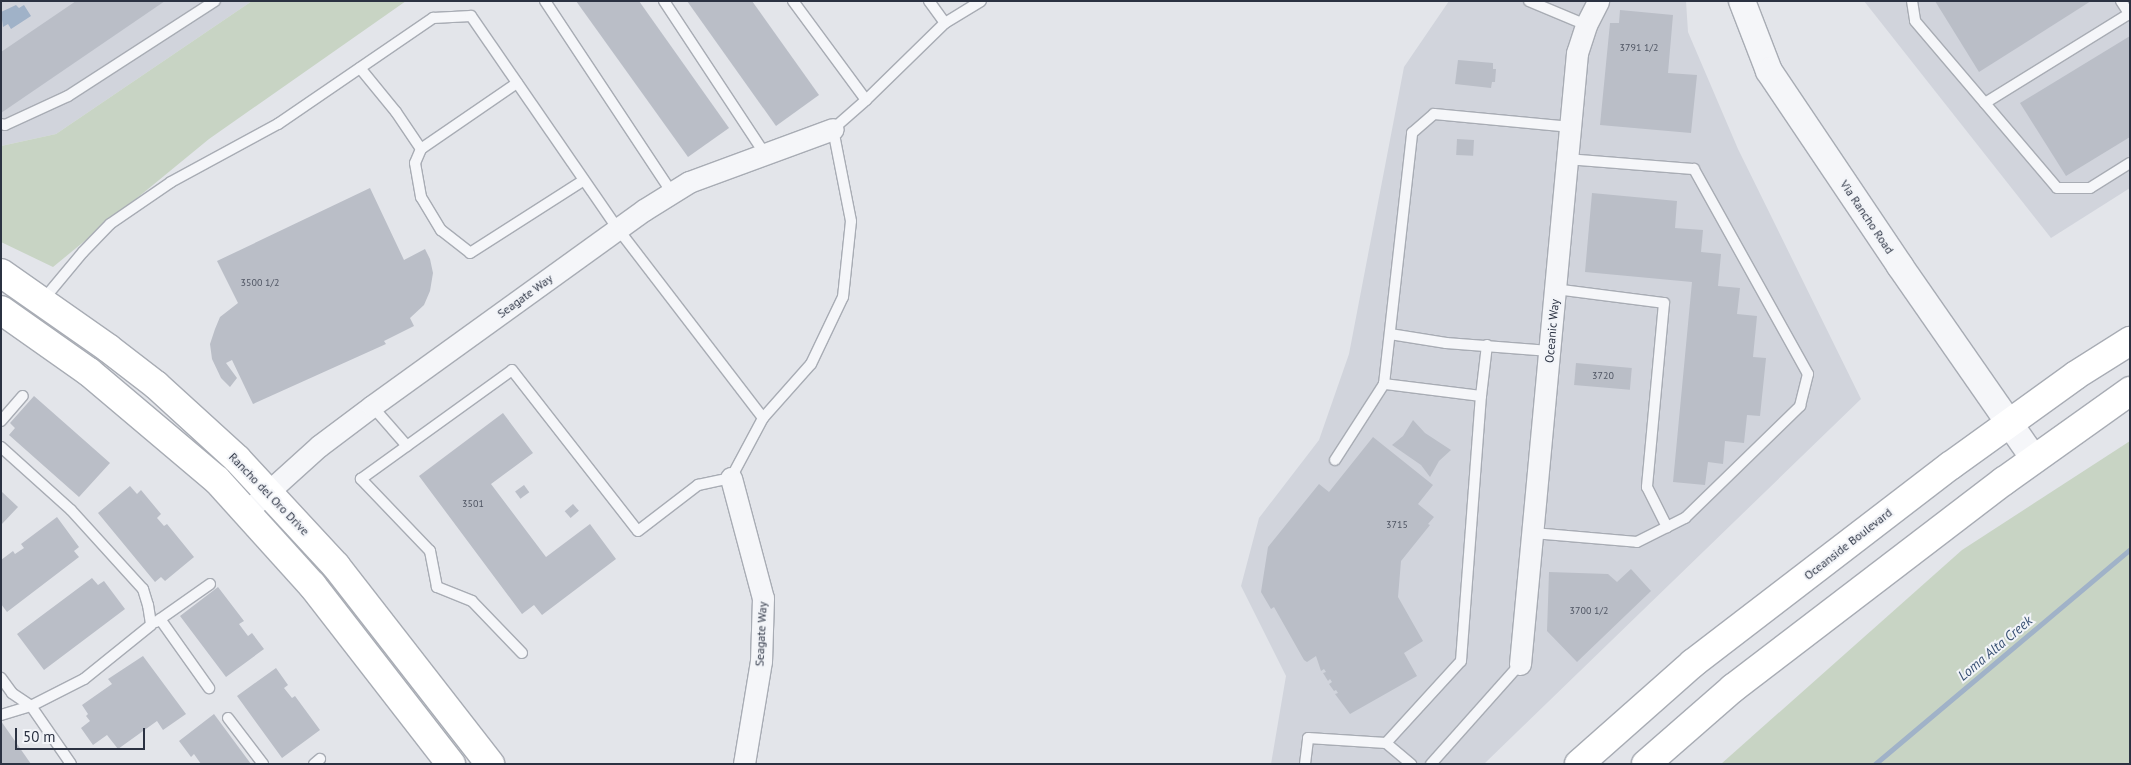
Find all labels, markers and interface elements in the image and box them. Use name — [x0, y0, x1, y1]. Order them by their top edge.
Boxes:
house number: 3791 1/2 — [1620, 42, 1658, 54]
street label: Via Rancho Road — [1837, 177, 1897, 257]
street label: Seagate Way — [494, 271, 556, 321]
house number: 3500 1/2 — [241, 277, 279, 289]
street label: Oceanic Way — [1542, 298, 1562, 364]
house number: 3720 — [1592, 370, 1614, 382]
street label: Rancho del Oro Drive — [226, 450, 312, 538]
house number: 3501 — [462, 498, 484, 510]
street label: Oceanside Boulevard — [1801, 505, 1895, 583]
house number: 3715 — [1386, 519, 1408, 531]
street label: Seagate Way — [752, 601, 770, 667]
house number: 3700 1/2 — [1570, 605, 1608, 617]
water label: Loma Alta Creek — [1954, 612, 2036, 684]
scale bar — [18, 718, 148, 750]
text: 50 m — [23, 727, 56, 746]

